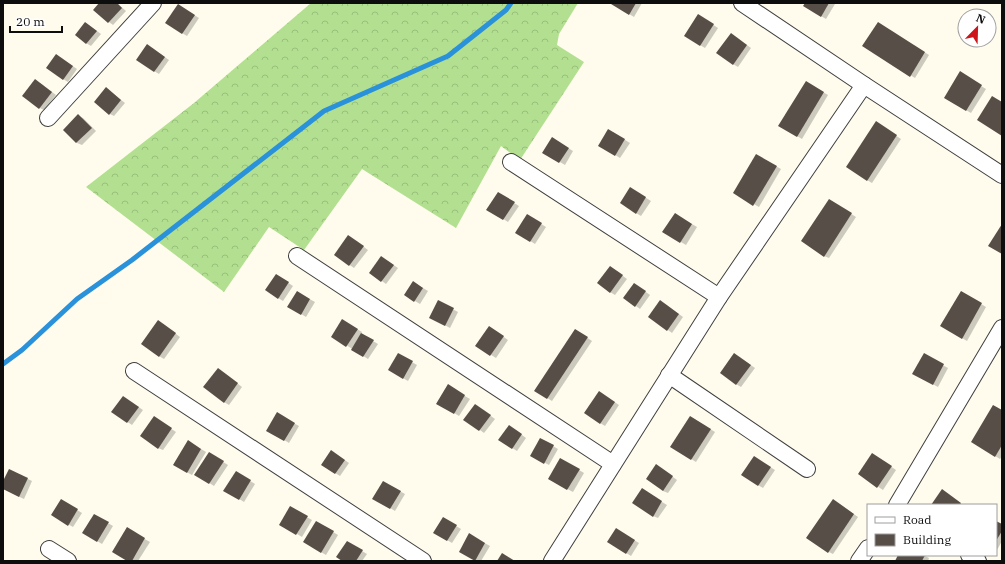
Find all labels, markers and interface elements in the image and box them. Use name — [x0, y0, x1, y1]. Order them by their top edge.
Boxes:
scale bar — [10, 8, 62, 34]
north arrow — [957, 8, 997, 48]
text: N — [974, 11, 988, 27]
text: 20 m — [16, 14, 45, 29]
legend — [867, 504, 997, 556]
text: Road — [903, 512, 932, 527]
text: Building — [903, 532, 951, 547]

